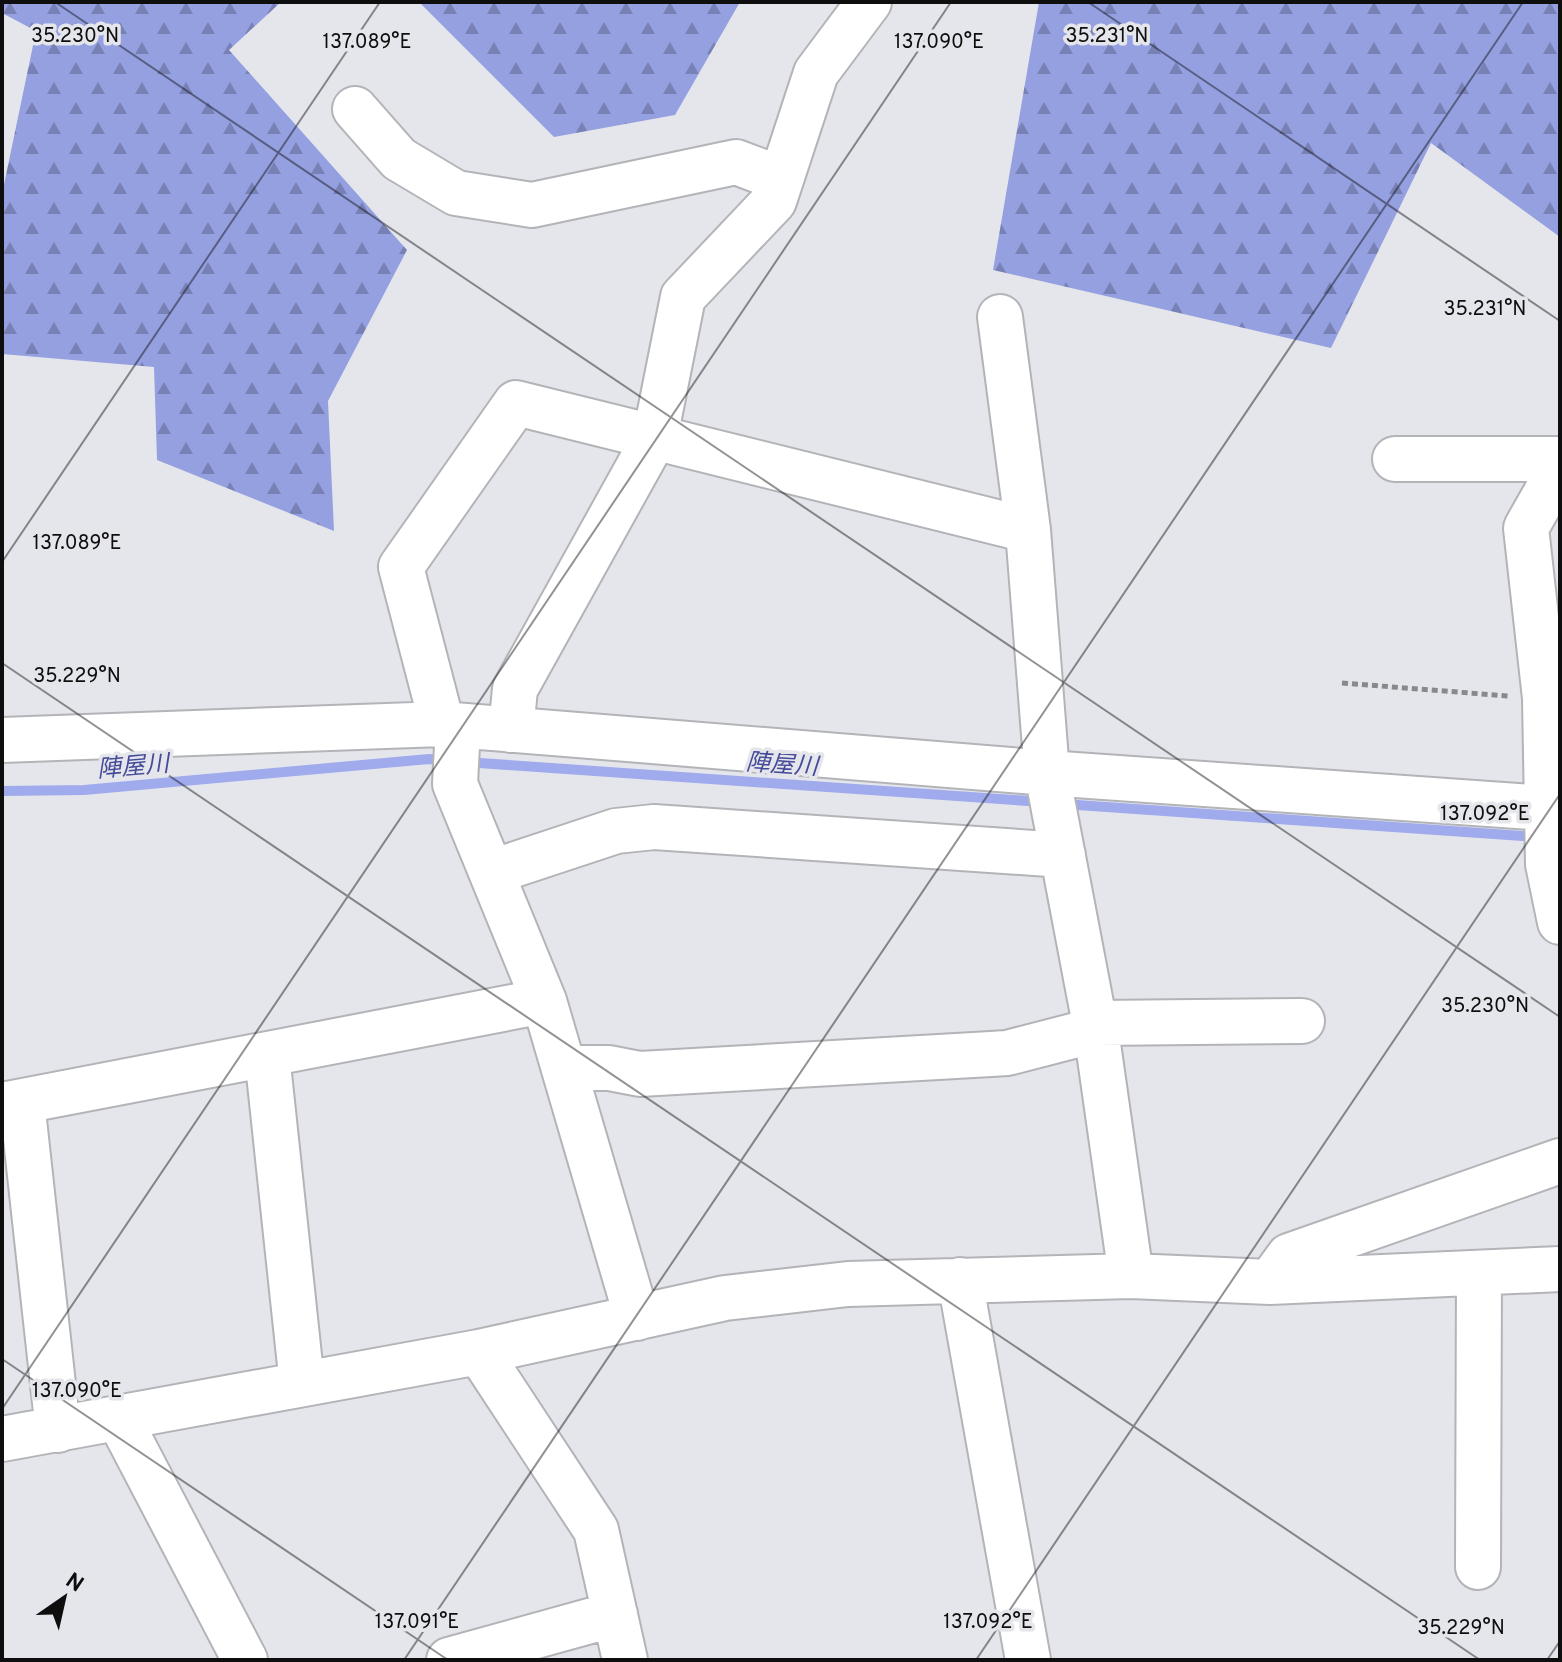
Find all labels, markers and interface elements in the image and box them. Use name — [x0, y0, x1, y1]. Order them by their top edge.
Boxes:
text: 35.230°N — [31, 24, 119, 50]
text: 35.231°N — [1066, 24, 1149, 50]
text: 137.089°E — [323, 30, 412, 56]
text: 137.090°E — [894, 30, 984, 56]
text: 35.231°N — [1444, 297, 1527, 323]
text: 137.089°E — [33, 531, 122, 557]
text: 35.229°N — [33, 664, 121, 690]
water label: 陣屋川 — [745, 749, 822, 784]
water label: 陣屋川 — [96, 750, 173, 786]
text: 137.092°E — [1440, 802, 1530, 828]
text: 35.230°N — [1441, 994, 1529, 1020]
text: 137.090°E — [32, 1379, 122, 1405]
north arrow — [24, 1558, 104, 1638]
text: N — [60, 1568, 88, 1599]
text: 137.091°E — [375, 1610, 459, 1636]
text: 137.092°E — [943, 1610, 1033, 1636]
text: 35.229°N — [1417, 1616, 1505, 1642]

